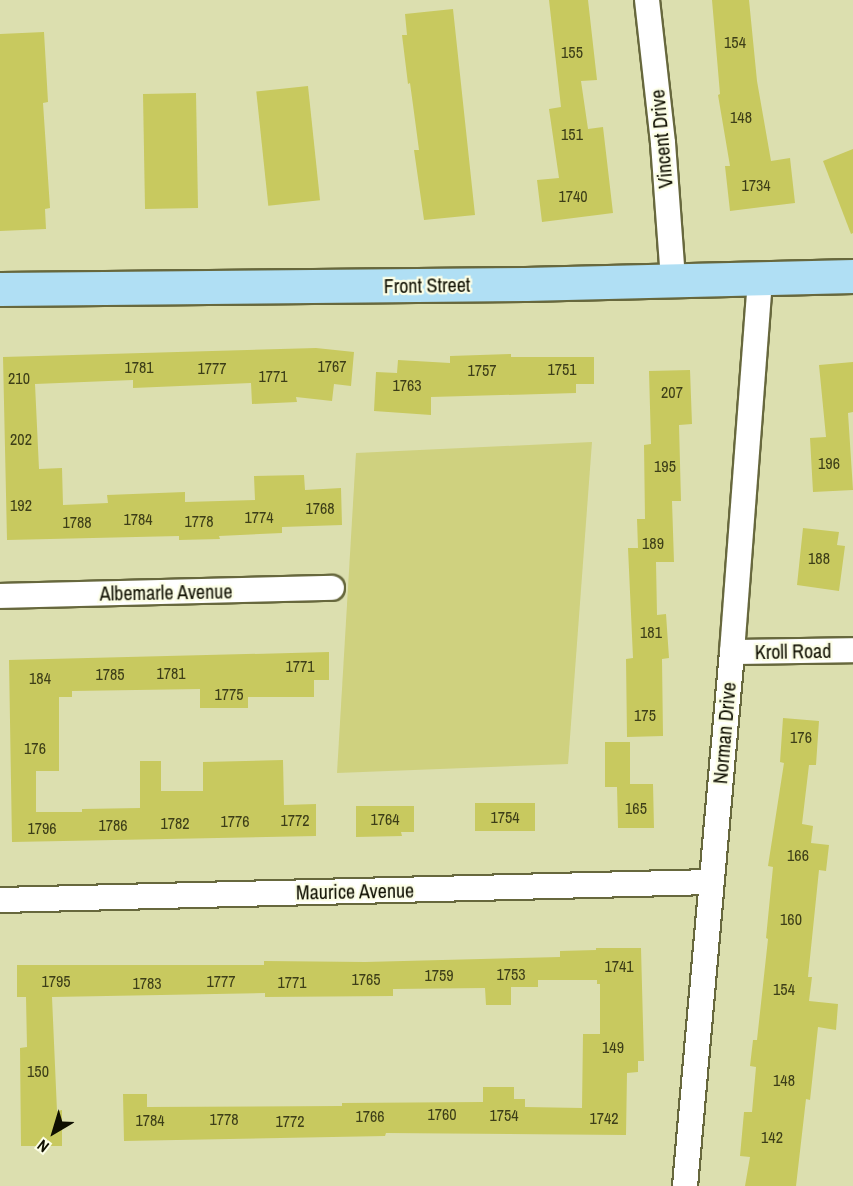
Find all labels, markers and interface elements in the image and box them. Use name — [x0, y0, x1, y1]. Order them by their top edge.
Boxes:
house number: 154 — [724, 32, 746, 52]
house number: 155 — [561, 42, 583, 62]
street label: Vincent Drive — [645, 89, 677, 189]
house number: 148 — [730, 107, 752, 127]
house number: 151 — [561, 124, 583, 144]
house number: 1734 — [741, 175, 771, 195]
house number: 1740 — [558, 186, 588, 206]
street label: Front Street — [383, 272, 471, 298]
house number: 1767 — [317, 356, 347, 376]
house number: 1781 — [124, 357, 154, 377]
house number: 1777 — [197, 358, 227, 378]
house number: 1751 — [547, 359, 577, 379]
house number: 1757 — [467, 360, 497, 380]
house number: 1771 — [258, 366, 288, 386]
house number: 210 — [8, 368, 30, 388]
house number: 1763 — [392, 375, 422, 395]
house number: 207 — [661, 382, 683, 402]
house number: 202 — [10, 429, 32, 449]
house number: 196 — [818, 453, 840, 473]
house number: 195 — [654, 456, 676, 476]
house number: 192 — [10, 495, 32, 515]
house number: 1768 — [305, 498, 335, 518]
house number: 1774 — [244, 507, 274, 527]
house number: 1784 — [123, 509, 153, 529]
house number: 1778 — [184, 511, 214, 531]
house number: 1788 — [62, 512, 92, 532]
house number: 189 — [642, 533, 664, 553]
house number: 188 — [808, 548, 830, 568]
street label: Albemarle Avenue — [99, 579, 233, 605]
house number: 181 — [640, 622, 662, 642]
street label: Kroll Road — [755, 638, 831, 664]
house number: 1771 — [285, 656, 315, 676]
house number: 1781 — [156, 663, 186, 683]
house number: 1785 — [95, 664, 125, 684]
house number: 184 — [29, 668, 51, 688]
street label: Norman Drive — [708, 681, 740, 785]
house number: 1775 — [214, 684, 244, 704]
house number: 175 — [634, 705, 656, 725]
house number: 176 — [790, 727, 812, 747]
house number: 176 — [24, 738, 46, 758]
house number: 165 — [625, 798, 647, 818]
house number: 1754 — [490, 807, 520, 827]
house number: 1764 — [370, 809, 400, 829]
house number: 1772 — [280, 810, 310, 830]
house number: 1776 — [220, 811, 250, 831]
house number: 1782 — [160, 813, 190, 833]
house number: 1786 — [98, 815, 128, 835]
house number: 1796 — [27, 818, 57, 838]
house number: 166 — [787, 845, 809, 865]
street label: Maurice Avenue — [295, 878, 415, 904]
house number: 160 — [780, 909, 802, 929]
house number: 1741 — [604, 956, 634, 976]
house number: 1753 — [496, 964, 526, 984]
house number: 1759 — [424, 965, 454, 985]
house number: 1765 — [351, 969, 381, 989]
house number: 1795 — [41, 971, 71, 991]
house number: 1777 — [206, 971, 236, 991]
house number: 1771 — [277, 972, 307, 992]
house number: 1783 — [132, 973, 162, 993]
house number: 154 — [773, 979, 795, 999]
house number: 149 — [602, 1037, 624, 1057]
house number: 150 — [27, 1061, 49, 1081]
house number: 148 — [773, 1070, 795, 1090]
north arrow — [24, 1102, 84, 1162]
house number: 1760 — [427, 1104, 457, 1124]
house number: 1754 — [489, 1105, 519, 1125]
house number: 1766 — [355, 1106, 385, 1126]
house number: 1742 — [589, 1108, 619, 1128]
house number: 1778 — [209, 1109, 239, 1129]
house number: 1784 — [135, 1110, 165, 1130]
house number: 1772 — [275, 1111, 305, 1131]
house number: 142 — [761, 1127, 783, 1147]
text: N — [32, 1135, 53, 1158]

